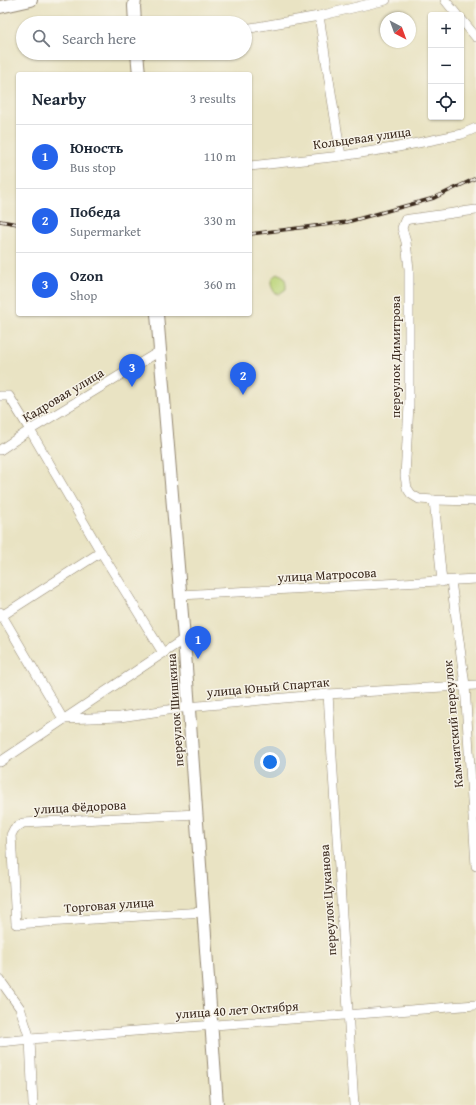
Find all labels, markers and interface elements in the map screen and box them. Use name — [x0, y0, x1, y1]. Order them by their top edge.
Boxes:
north arrow — [380, 12, 416, 48]
map controls — [428, 12, 464, 120]
button: + — [428, 12, 464, 48]
search box — [16, 16, 252, 60]
icon: search — [30, 27, 52, 49]
text: Search here — [62, 28, 136, 49]
button: − — [428, 48, 464, 84]
button: locate — [428, 84, 464, 120]
text: Nearby — [32, 86, 86, 111]
text: 3 results — [190, 89, 236, 108]
street label: Кольцевая улица — [312, 122, 413, 154]
text: Юность — [70, 137, 124, 158]
text: 1 — [42, 147, 48, 166]
text: 110 m — [204, 147, 236, 166]
text: Bus stop — [70, 158, 116, 177]
text: Победа — [70, 201, 121, 222]
text: 2 — [42, 211, 48, 230]
text: 330 m — [204, 211, 236, 230]
text: Supermarket — [70, 222, 141, 241]
text: Ozon — [70, 265, 103, 286]
text: 3 — [42, 275, 48, 294]
text: 360 m — [204, 275, 236, 294]
text: Shop — [70, 286, 97, 305]
street label: переулок Димитрова — [386, 295, 405, 418]
pin: 3 — [119, 354, 145, 387]
pin: 2 — [230, 362, 256, 395]
street label: Кадровая улица — [19, 363, 108, 427]
street label: улица Матросова — [276, 563, 378, 587]
pin: 1 — [185, 626, 211, 659]
street label: переулок Шишкина — [162, 652, 188, 767]
street label: Камчатский переулок — [438, 659, 468, 788]
street label: улица Юный Спартак — [205, 672, 330, 702]
your location — [260, 752, 280, 772]
street label: улица Фёдорова — [32, 795, 127, 819]
street label: переулок Цуканова — [315, 843, 341, 956]
street label: Торговая улица — [63, 892, 155, 918]
street label: улица 40 лет Октября — [174, 996, 300, 1024]

